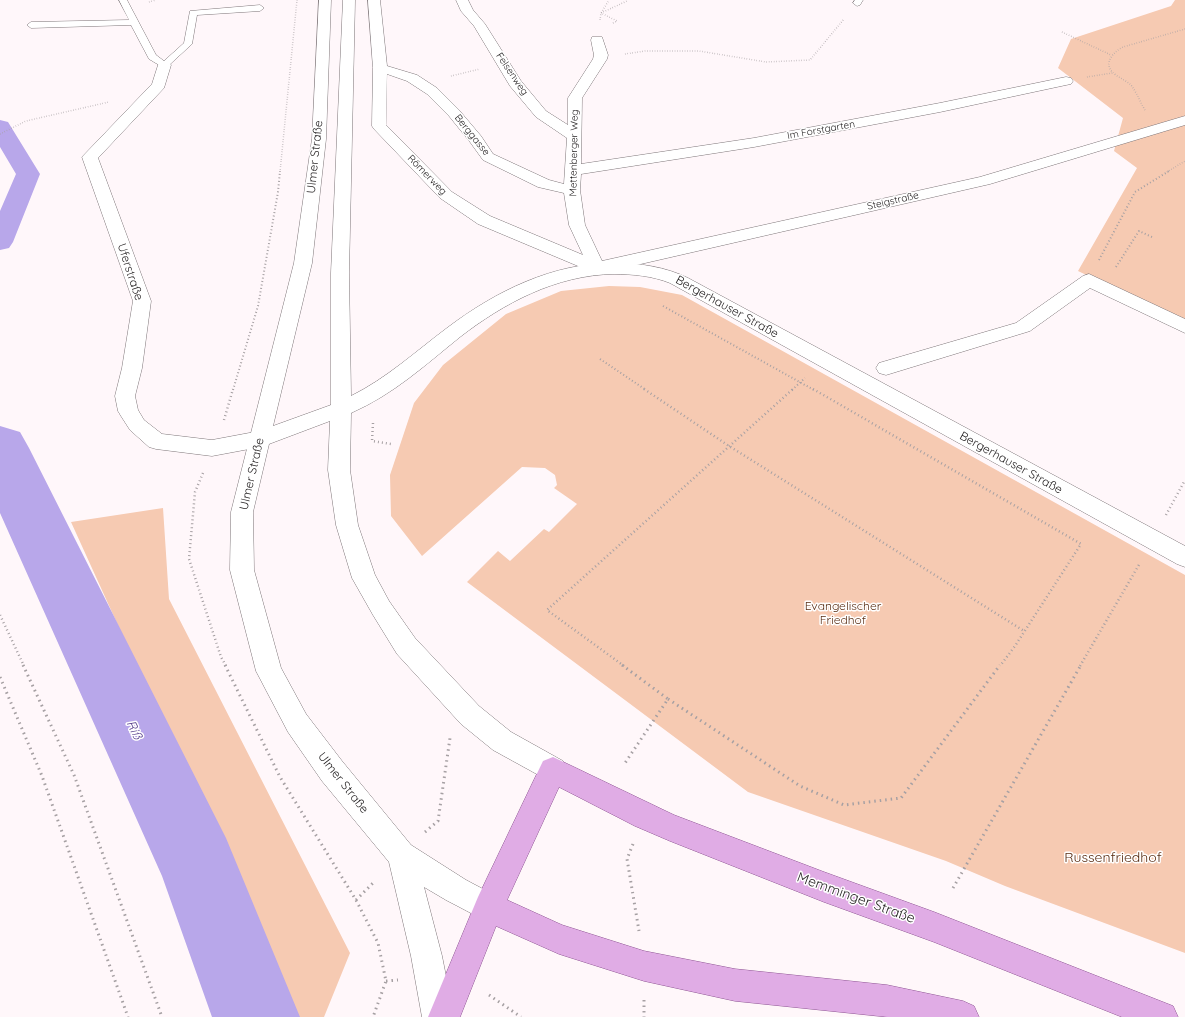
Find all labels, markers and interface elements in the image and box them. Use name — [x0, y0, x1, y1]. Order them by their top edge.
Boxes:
street label: Felsenweg — [493, 50, 531, 98]
street label: Mettenberger Weg — [567, 109, 581, 197]
street label: Berggasse — [452, 112, 492, 158]
street label: Im Forstgarten — [786, 118, 856, 142]
street label: Ulmer Straße — [304, 120, 326, 194]
street label: Römerweg — [405, 152, 449, 198]
street label: Steigstraße — [866, 189, 920, 213]
street label: Uferstraße — [114, 242, 146, 302]
street label: Bergerhauser Straße — [673, 273, 781, 341]
street label: Bergerhauser Straße — [957, 429, 1065, 497]
street label: Ulmer Straße — [237, 437, 267, 511]
park label: Evangelischer Friedhof — [805, 599, 881, 627]
water label: Riß — [123, 718, 145, 742]
street label: Ulmer Straße — [315, 750, 371, 816]
park label: Russenfriedhof — [1064, 850, 1162, 866]
street label: Memminger Straße — [795, 869, 917, 927]

